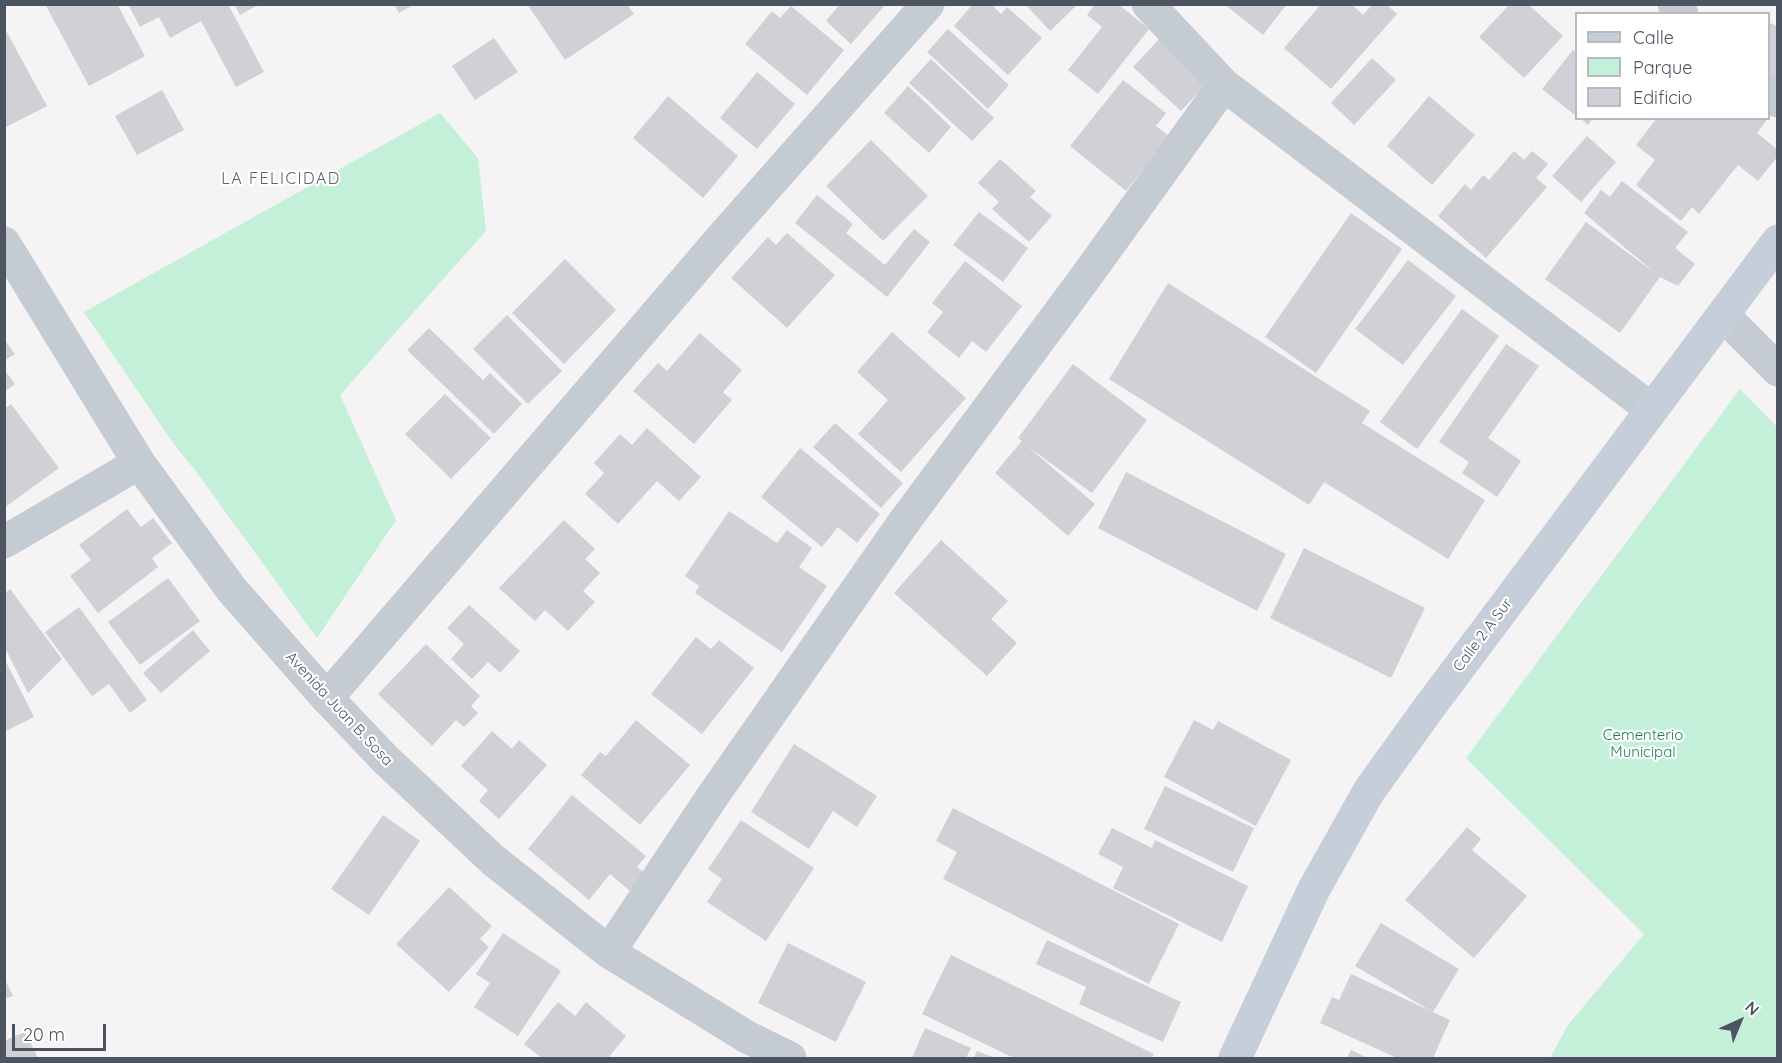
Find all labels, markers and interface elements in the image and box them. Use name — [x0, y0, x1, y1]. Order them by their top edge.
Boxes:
legend — [1575, 12, 1770, 120]
text: Calle — [1633, 26, 1674, 49]
text: Parque — [1633, 56, 1692, 79]
text: Edificio — [1633, 86, 1692, 109]
district label: LA FELICIDAD — [221, 169, 341, 189]
street label: Calle 2 A Sur — [1450, 595, 1516, 675]
street label: Avenida Juan B. Sosa — [282, 648, 396, 770]
park label: Cementerio Municipal — [1603, 726, 1683, 761]
north arrow — [1710, 991, 1770, 1051]
text: N — [1741, 997, 1764, 1019]
scale bar — [15, 1012, 110, 1050]
text: 20 m — [23, 1023, 65, 1046]

